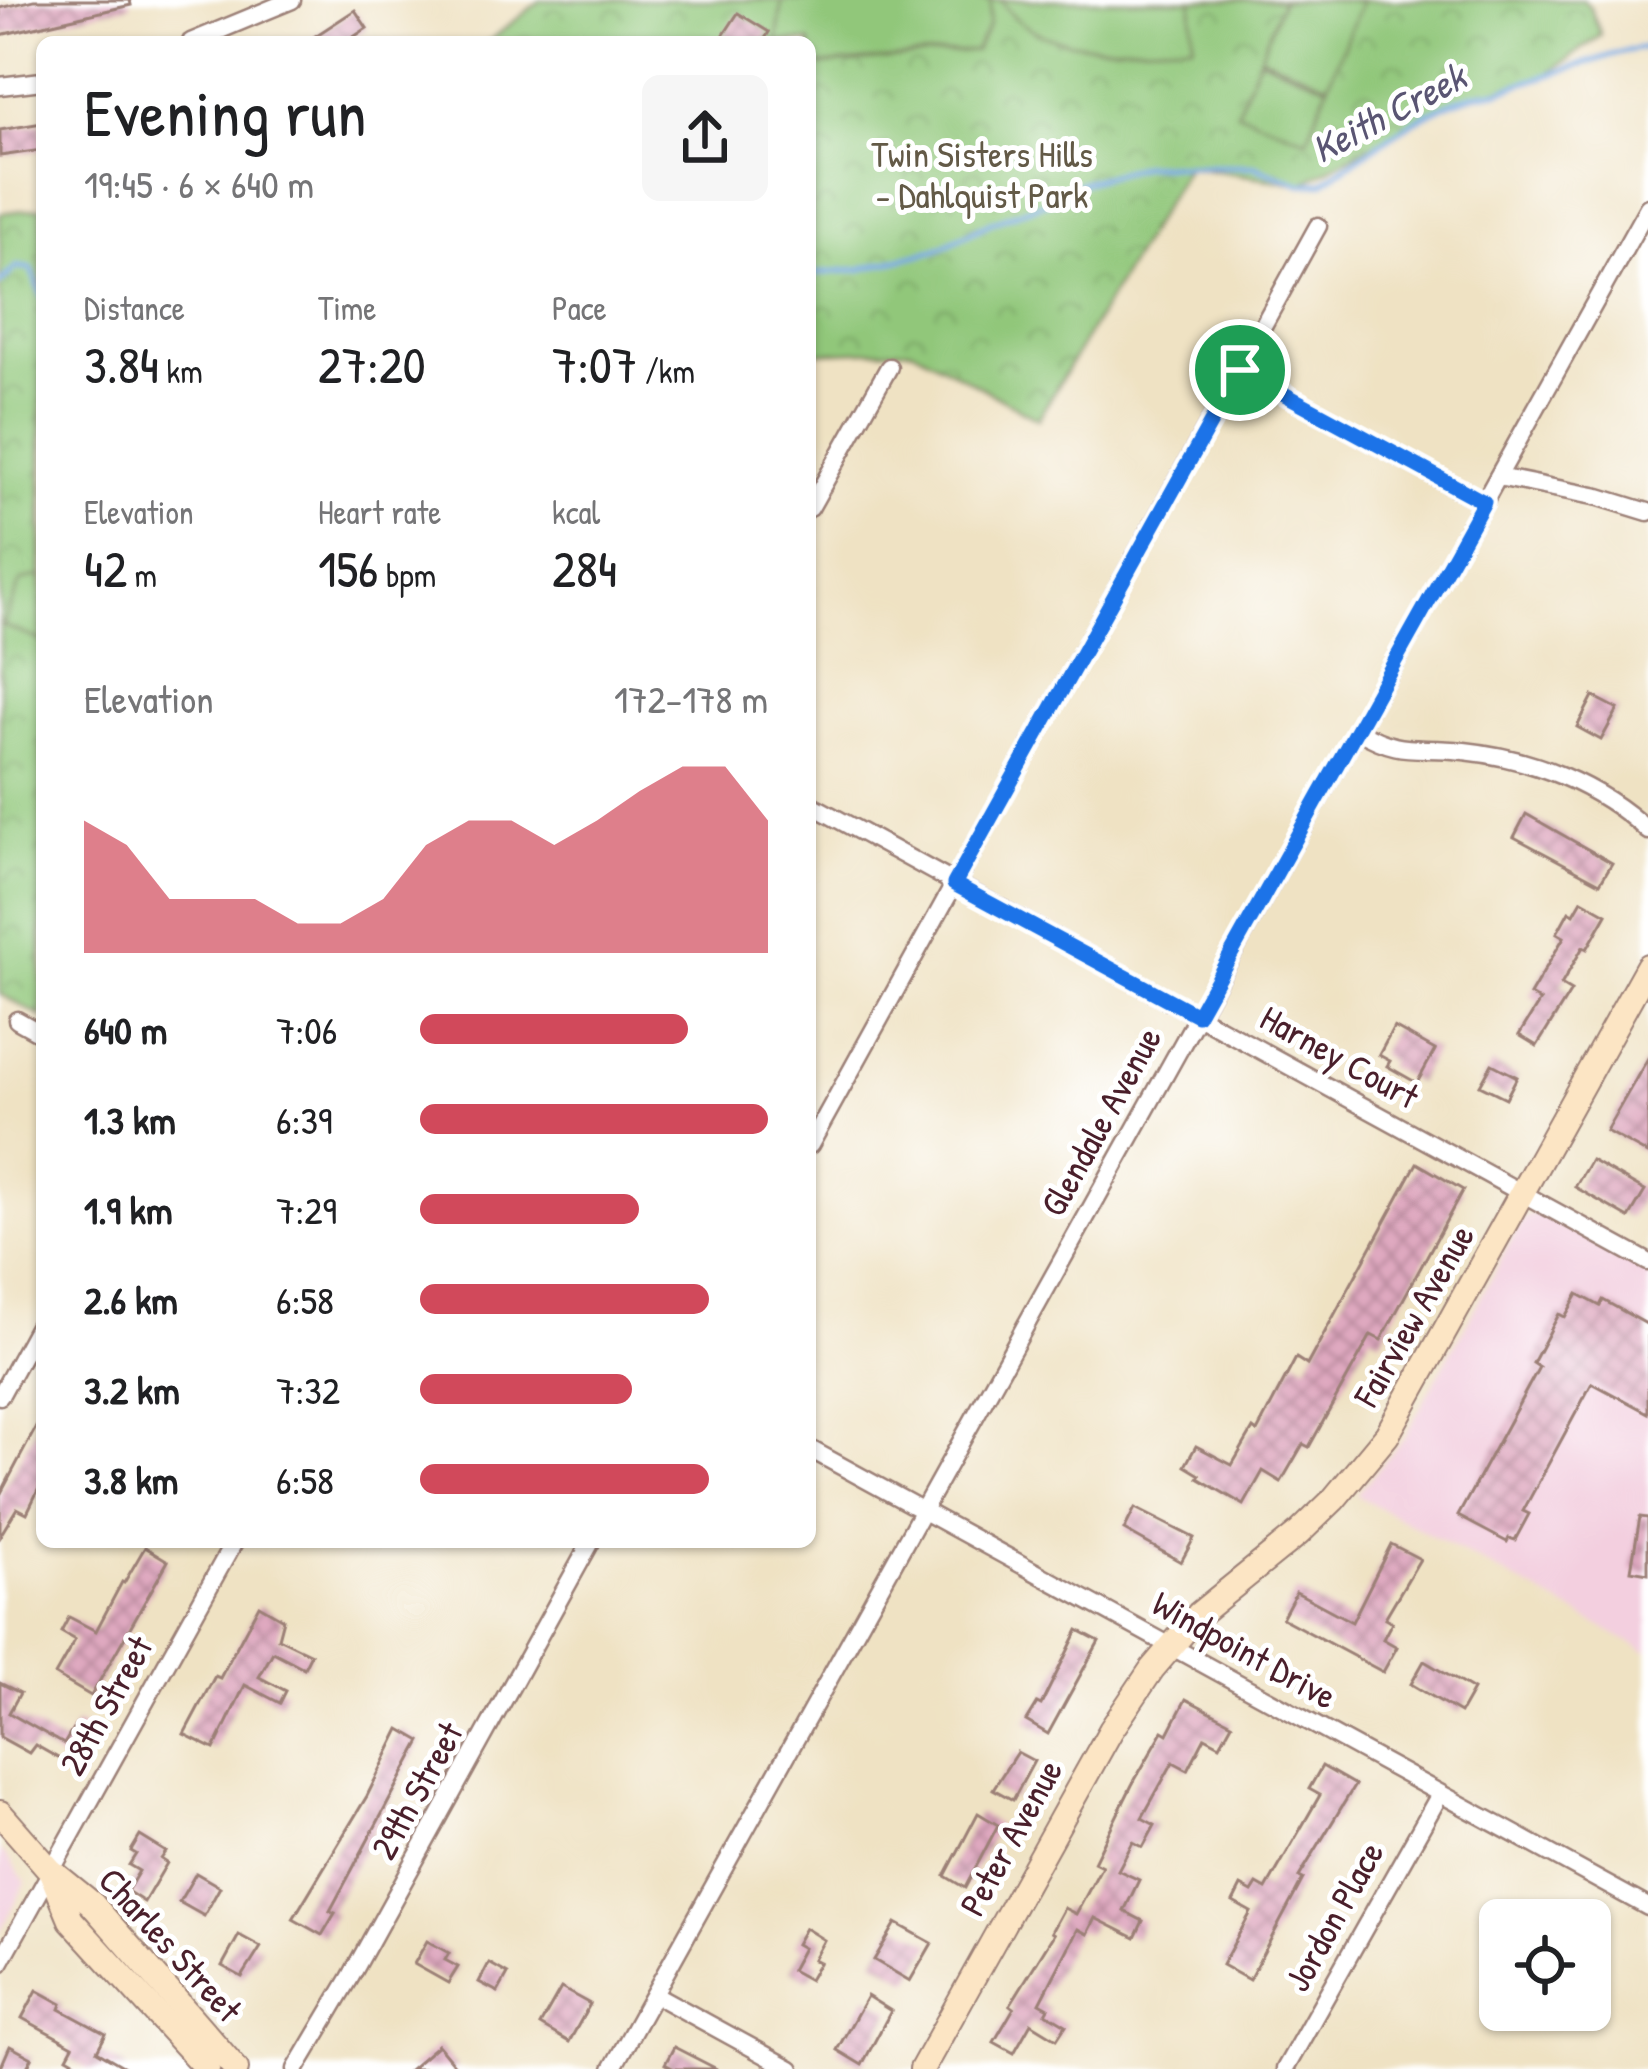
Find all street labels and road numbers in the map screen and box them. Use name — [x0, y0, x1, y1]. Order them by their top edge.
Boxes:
street label: Harney Court — [1252, 992, 1428, 1120]
street label: Glendale Avenue — [1028, 1018, 1172, 1224]
street label: Fairview Avenue — [1341, 1215, 1485, 1416]
street label: Windpoint Drive — [1144, 1578, 1346, 1720]
street label: 28th Street — [47, 1626, 164, 1783]
street label: 29th Street — [358, 1712, 474, 1867]
street label: Peter Avenue — [947, 1750, 1073, 1924]
street label: Jordon Place — [1272, 1832, 1394, 2000]
street label: Charles Street — [88, 1856, 254, 2032]

